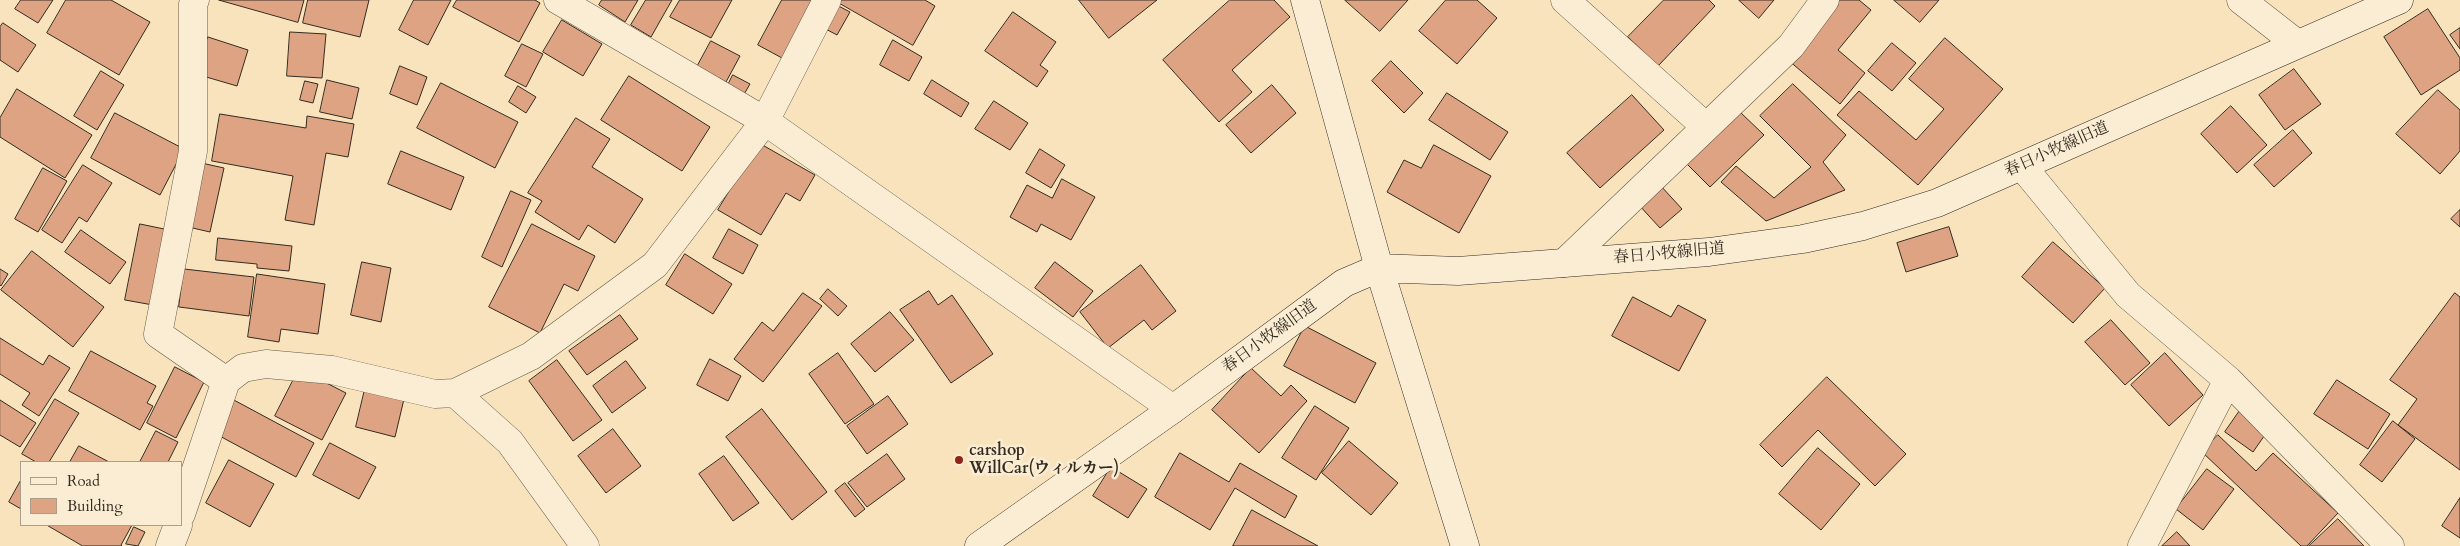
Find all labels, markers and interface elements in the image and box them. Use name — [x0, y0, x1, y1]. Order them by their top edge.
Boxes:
street label: 春日小牧線旧道 — [2002, 118, 2112, 182]
street label: 春日小牧線旧道 — [1612, 240, 1726, 268]
street label: 春日小牧線旧道 — [1219, 296, 1321, 378]
place label: carshop WillCar(ウィルカー) — [969, 441, 1119, 479]
marker: carshop WillCar(ウィルカー) — [953, 454, 965, 466]
legend — [20, 461, 182, 526]
text: Road — [67, 471, 100, 491]
text: Building — [67, 496, 123, 516]

